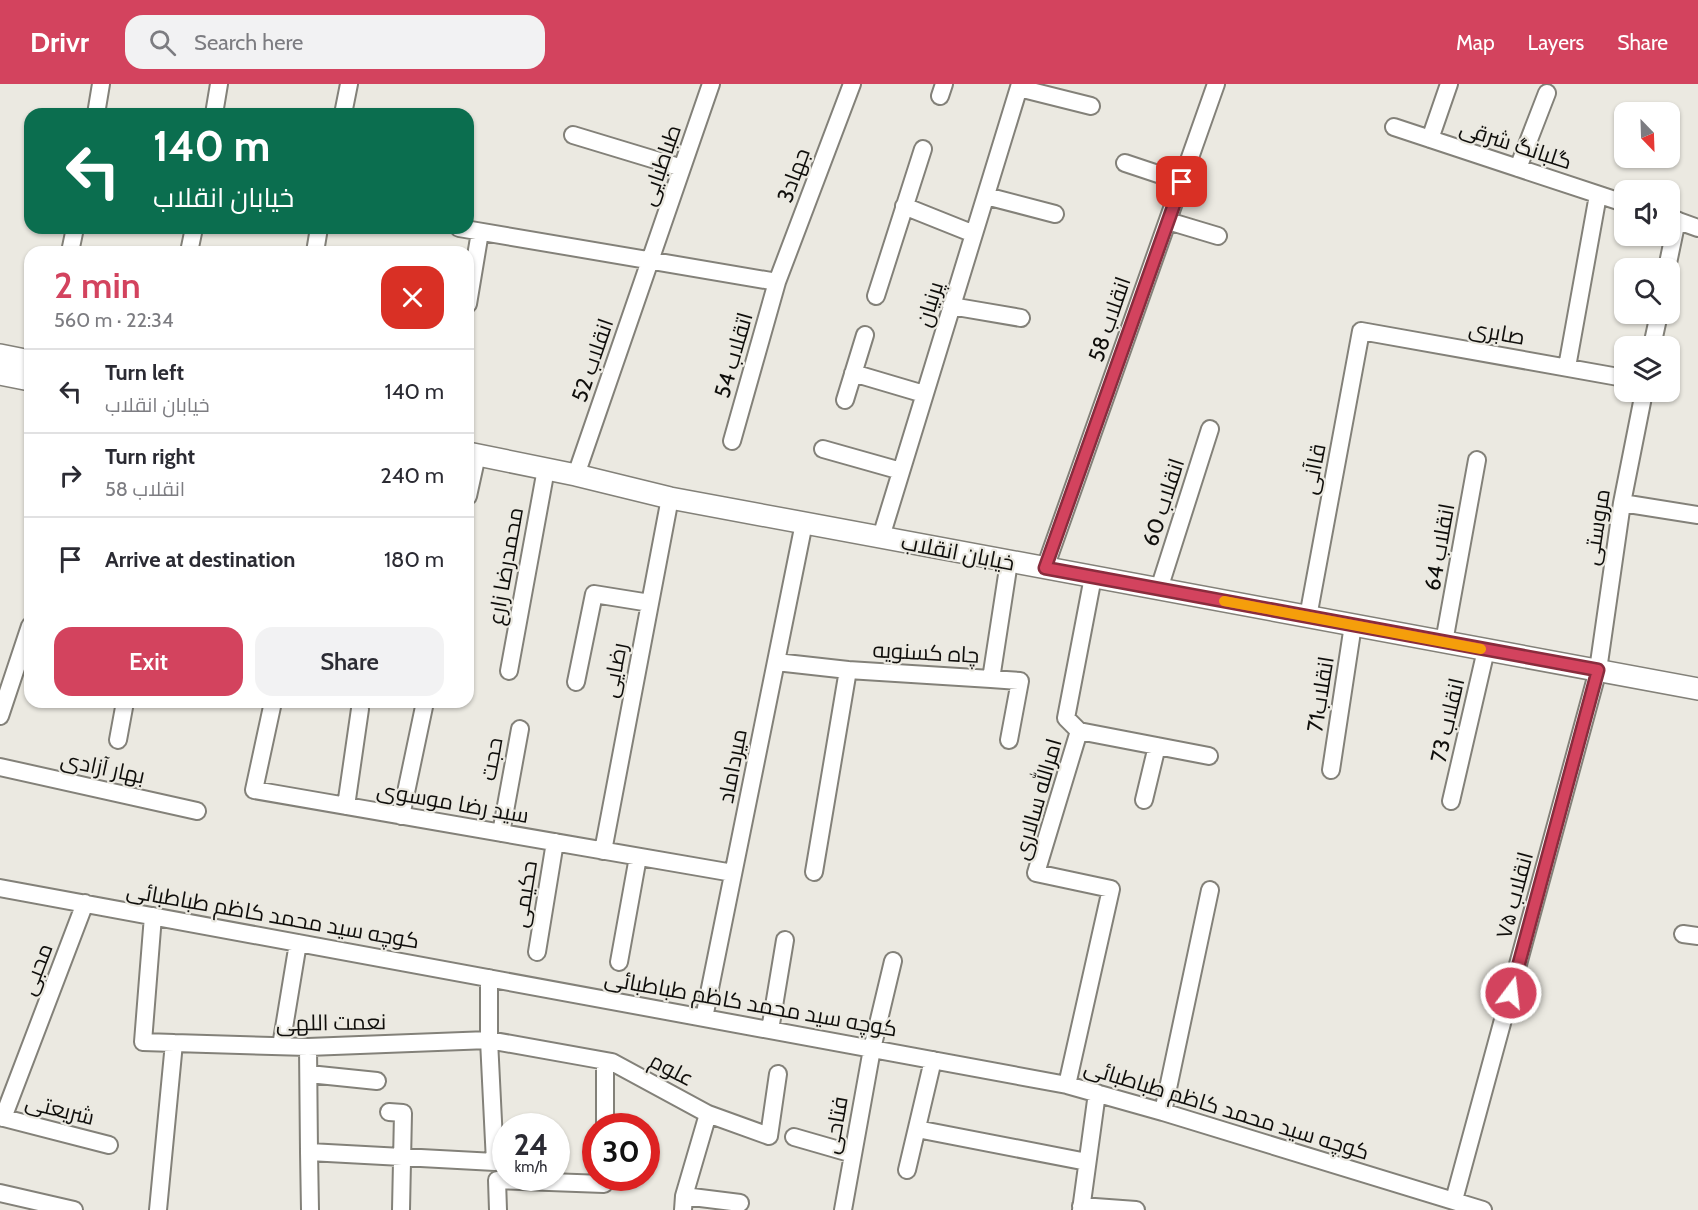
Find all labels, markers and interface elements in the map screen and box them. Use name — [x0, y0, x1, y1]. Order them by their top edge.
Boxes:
search box — [125, 15, 545, 69]
text: Drivr — [30, 25, 89, 59]
icon: search — [146, 26, 179, 59]
text: Search here — [194, 29, 303, 56]
text: Map — [1456, 30, 1495, 55]
text: Layers — [1528, 30, 1584, 55]
text: Share — [1617, 30, 1668, 55]
north arrow — [1614, 102, 1680, 168]
map controls — [1614, 102, 1680, 402]
street label: گلبانگ شرقی — [1456, 114, 1575, 175]
text: 140 m — [153, 120, 270, 172]
street label: طباطبایی — [634, 121, 687, 209]
icon: left — [54, 132, 132, 210]
street label: جهاد3 — [771, 144, 816, 206]
pin — [1156, 156, 1207, 207]
icon: arrive — [1165, 165, 1198, 198]
button: sound — [1614, 180, 1680, 246]
text: خیابان انقلاب — [153, 181, 294, 214]
button: search — [1614, 258, 1680, 324]
text: 2 min — [54, 263, 141, 307]
button: close — [381, 266, 444, 329]
street label: انقلاب 58 — [1082, 273, 1137, 365]
street label: پرنیان — [910, 278, 950, 330]
text: 560 m · 22:34 — [54, 308, 173, 332]
street label: اتقلاب 54 — [708, 309, 759, 401]
street label: صابری — [1467, 314, 1527, 351]
street label: انقلاب 52 — [566, 315, 619, 405]
button: layers — [1614, 336, 1680, 402]
text: Turn left — [105, 359, 184, 386]
icon: left — [54, 375, 87, 408]
text: 140 m — [385, 378, 444, 405]
text: خیابان انقلاب — [105, 393, 210, 417]
street label: قاآنی — [1295, 441, 1332, 497]
text: Turn right — [105, 443, 195, 470]
street label: انقلاب 60 — [1137, 455, 1190, 550]
icon: right — [54, 459, 87, 492]
text: 240 m — [380, 462, 444, 489]
text: انقلاب 58 — [105, 477, 185, 501]
street label: مروستی — [1577, 487, 1616, 567]
street label: انقلاب 64 — [1419, 501, 1460, 593]
street label: محمدرضا زارع — [482, 505, 530, 627]
street label: خیابان انقلاب — [899, 528, 1017, 577]
icon: arrive — [54, 543, 87, 576]
text: Arrive at destination — [105, 546, 295, 573]
text: 180 m — [384, 546, 444, 573]
button: Exit — [54, 627, 243, 696]
button: Share — [255, 627, 444, 696]
street label: چاه کسنویه — [872, 636, 980, 670]
street label: رضایی — [596, 640, 633, 700]
street label: انقلاب71 — [1301, 654, 1340, 734]
street label: انقلاب 73 — [1425, 675, 1470, 765]
street label: میرداماد — [712, 727, 753, 805]
street label: حجت — [474, 735, 509, 783]
street label: امرالله سالاری — [1006, 735, 1068, 863]
street label: بهار آزادی — [58, 745, 148, 790]
street label: سید رضا موسوی — [375, 776, 531, 829]
street label: انقلاب ۷۵ — [1490, 849, 1539, 941]
street label: حکیمی — [506, 859, 543, 930]
street label: کوچه سید محمد کاظم طباطبائی — [124, 876, 421, 957]
street label: محبی — [14, 939, 59, 999]
position arrow — [1479, 961, 1543, 1025]
street label: کوچه سید محمد کاظم طباطبائی — [602, 964, 899, 1045]
street label: نعمت اللهی — [276, 1008, 386, 1037]
street label: علوم — [644, 1047, 699, 1094]
street label: کوچه سید محمد کاظم طباطبائی — [1080, 1053, 1373, 1168]
street label: شریعتی — [23, 1088, 97, 1131]
street label: فتاحی — [817, 1094, 854, 1156]
speed limit sign: 30 — [582, 1113, 660, 1191]
text: 24 — [514, 1126, 548, 1163]
text: km/h — [515, 1158, 547, 1176]

